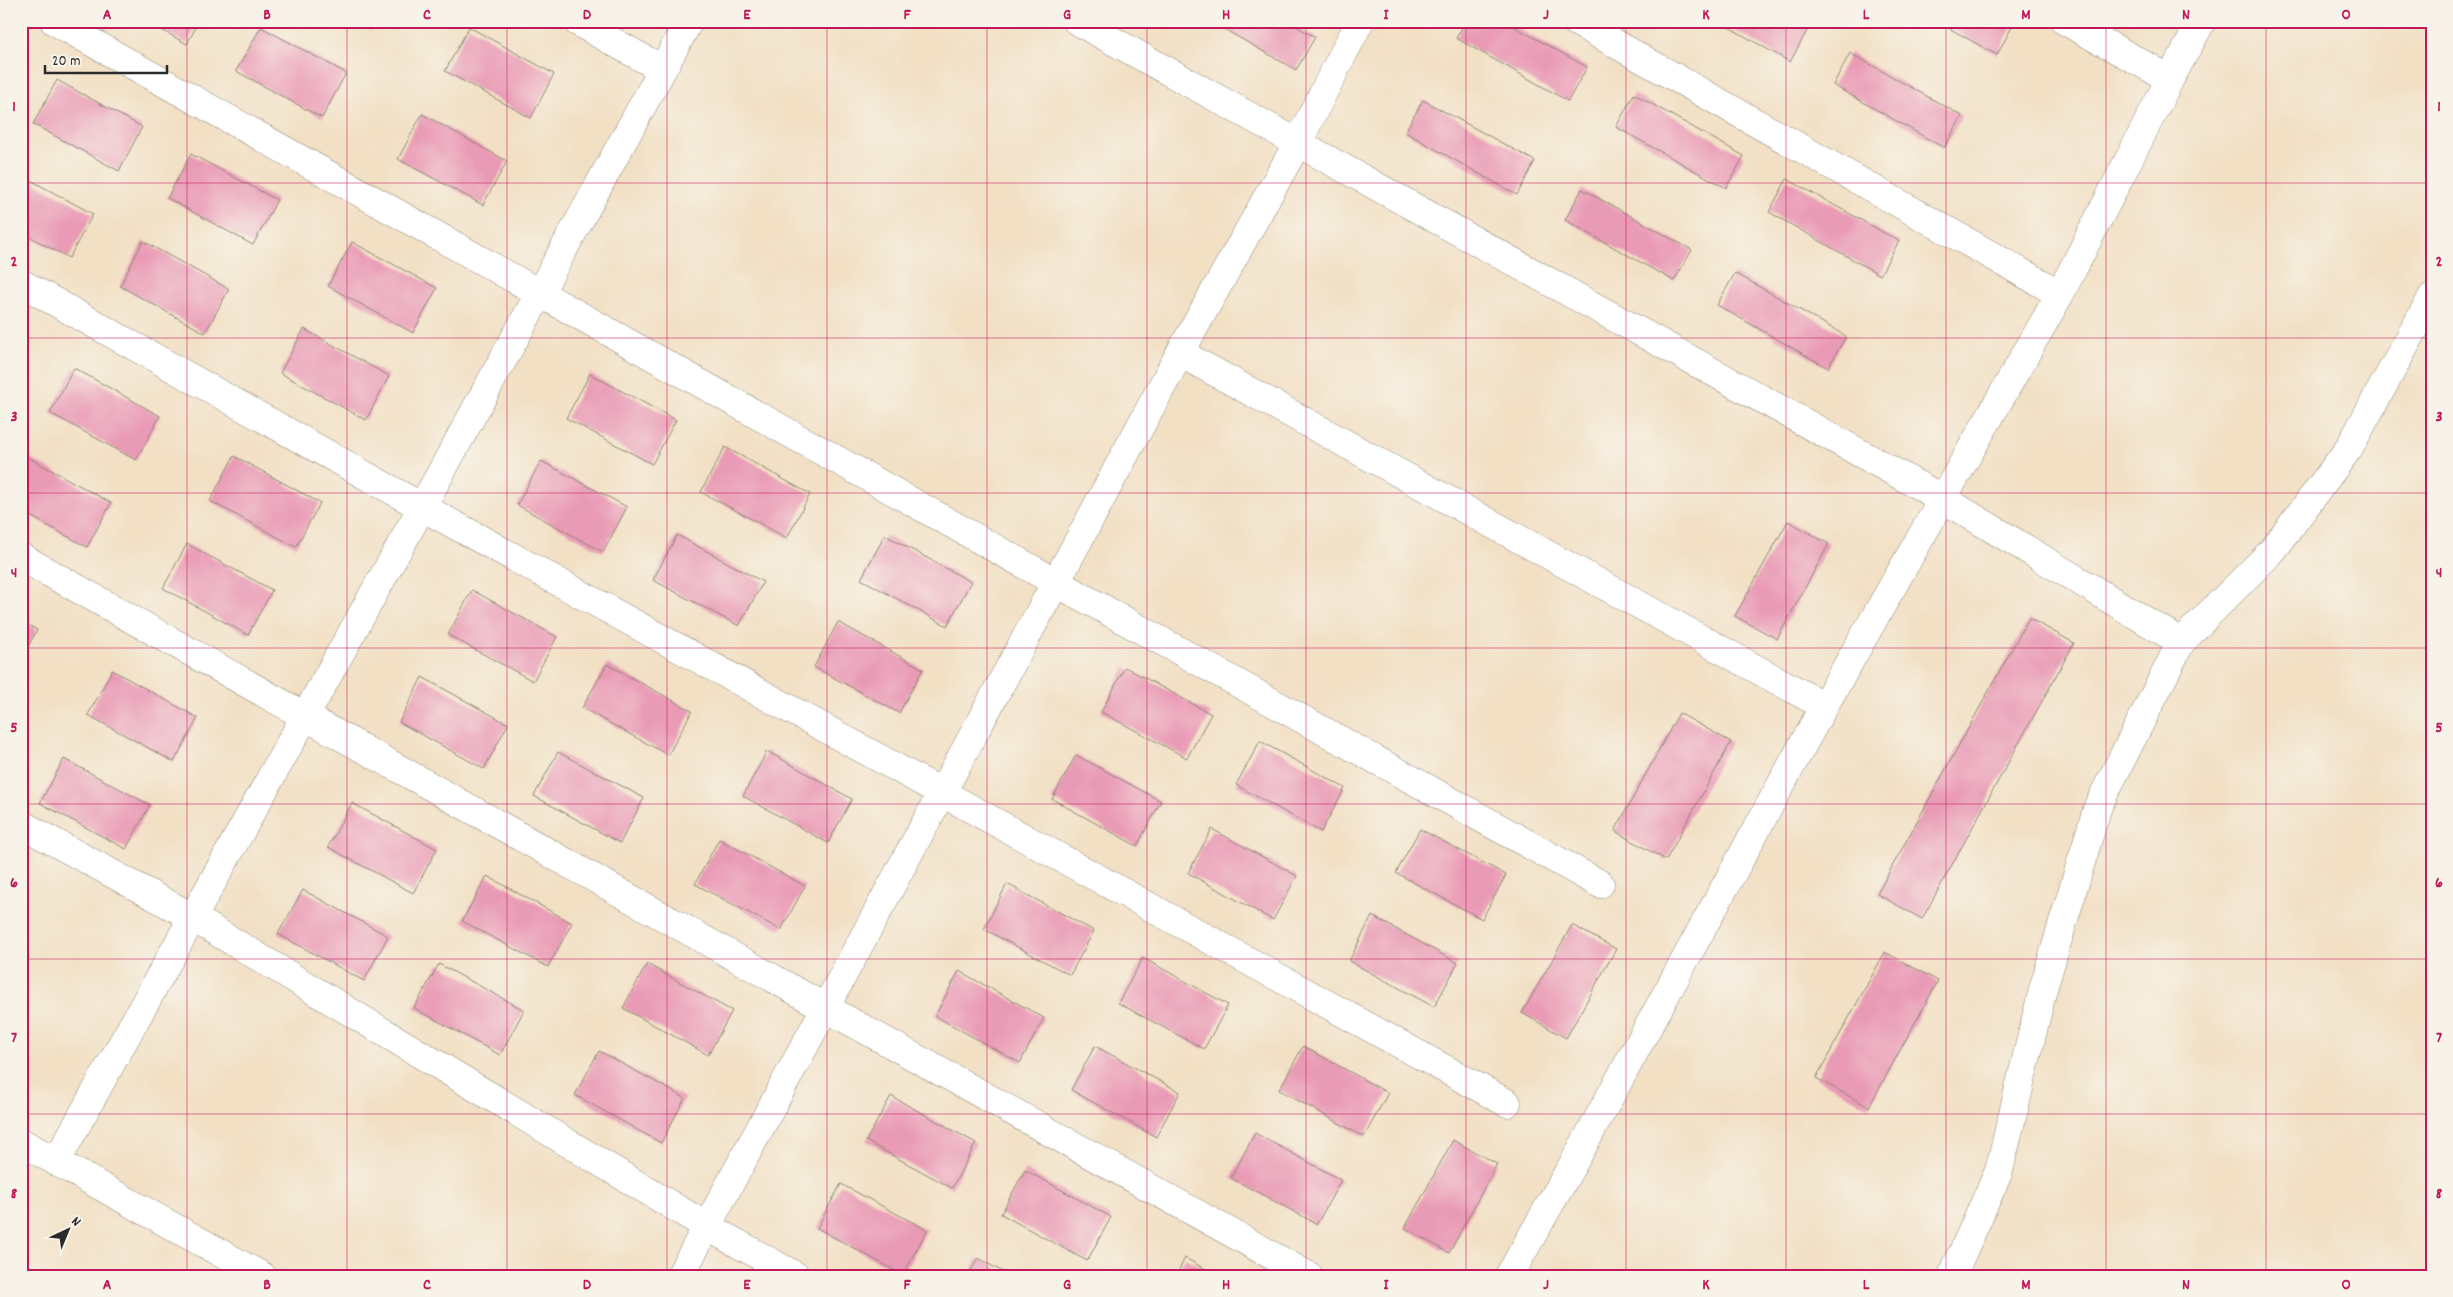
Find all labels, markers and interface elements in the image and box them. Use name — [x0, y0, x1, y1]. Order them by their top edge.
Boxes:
text: A — [103, 4, 112, 27]
text: B — [263, 4, 271, 27]
text: C — [423, 4, 431, 27]
text: D — [583, 4, 592, 27]
text: E — [743, 4, 751, 27]
text: F — [903, 4, 911, 27]
text: G — [1063, 4, 1071, 27]
text: H — [1222, 4, 1230, 27]
text: I — [1384, 4, 1390, 27]
text: J — [1543, 4, 1549, 27]
text: K — [1702, 4, 1710, 27]
text: L — [1863, 4, 1870, 27]
text: M — [2021, 4, 2031, 27]
text: N — [2182, 4, 2190, 27]
text: O — [2341, 4, 2351, 27]
scale bar — [45, 42, 168, 74]
text: 20 m — [52, 51, 80, 73]
text: 1 — [12, 96, 16, 119]
text: 1 — [2437, 96, 2441, 119]
text: 2 — [11, 251, 18, 274]
text: 2 — [2436, 251, 2443, 274]
text: 3 — [10, 406, 18, 429]
text: 3 — [2435, 406, 2443, 429]
text: 4 — [11, 562, 17, 585]
text: 4 — [2436, 562, 2442, 585]
text: 5 — [10, 717, 18, 740]
text: 5 — [2435, 717, 2443, 740]
text: 6 — [10, 872, 18, 895]
text: 6 — [2435, 872, 2443, 895]
text: 7 — [11, 1027, 17, 1050]
text: 7 — [2436, 1027, 2442, 1050]
text: 8 — [11, 1183, 18, 1206]
text: 8 — [2436, 1183, 2443, 1206]
north arrow — [42, 1204, 92, 1254]
text: N — [66, 1212, 85, 1232]
text: A — [103, 1274, 112, 1297]
text: B — [263, 1274, 271, 1297]
text: C — [423, 1274, 431, 1297]
text: D — [583, 1274, 592, 1297]
text: E — [743, 1274, 751, 1297]
text: F — [903, 1274, 911, 1297]
text: G — [1063, 1274, 1071, 1297]
text: H — [1222, 1274, 1230, 1297]
text: I — [1384, 1274, 1390, 1297]
text: J — [1543, 1274, 1549, 1297]
text: K — [1702, 1274, 1710, 1297]
text: L — [1863, 1274, 1870, 1297]
text: M — [2021, 1274, 2031, 1297]
text: N — [2182, 1274, 2190, 1297]
text: O — [2341, 1274, 2351, 1297]

